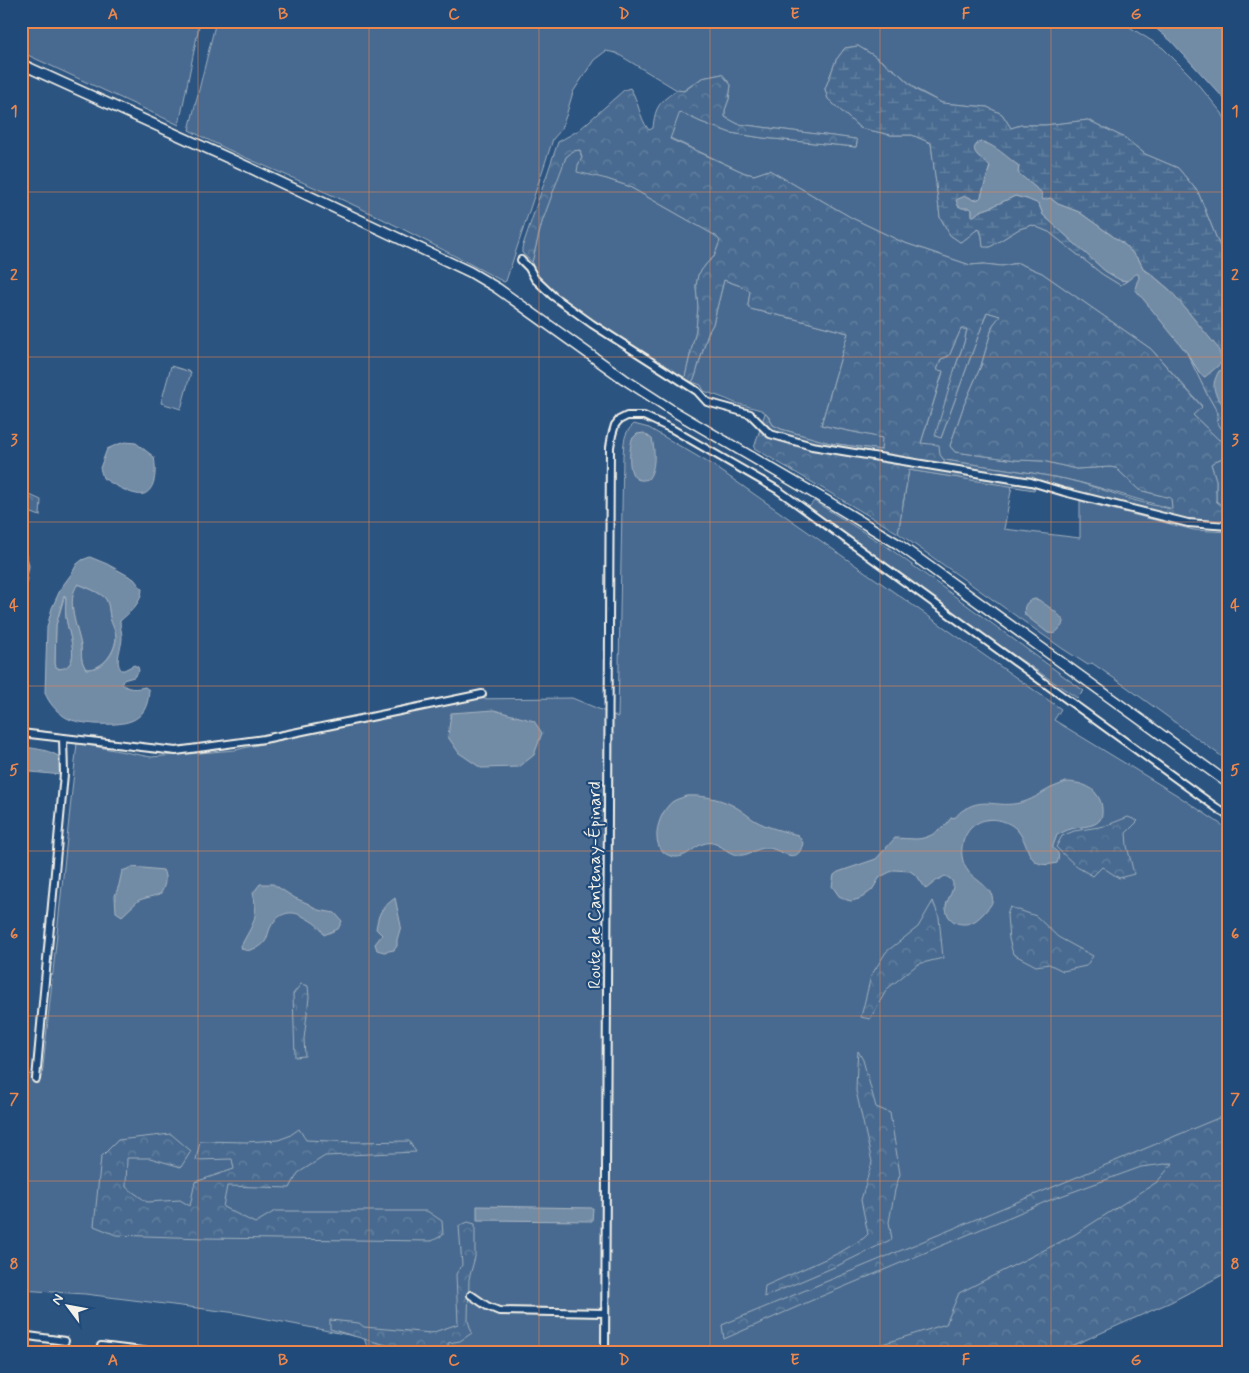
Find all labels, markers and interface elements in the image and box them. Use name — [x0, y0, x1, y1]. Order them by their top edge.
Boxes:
text: A — [108, 4, 118, 25]
text: B — [278, 4, 288, 25]
text: C — [448, 4, 460, 25]
text: D — [618, 4, 630, 25]
text: E — [790, 4, 800, 25]
text: F — [962, 4, 971, 25]
text: G — [1131, 4, 1142, 25]
text: 1 — [10, 101, 18, 122]
text: 1 — [1231, 101, 1239, 122]
text: 2 — [10, 265, 18, 286]
text: 2 — [1231, 265, 1239, 286]
text: 3 — [10, 430, 18, 451]
text: 3 — [1231, 430, 1239, 451]
text: 4 — [9, 595, 19, 616]
text: 4 — [1230, 595, 1240, 616]
text: 5 — [9, 760, 19, 781]
text: 5 — [1230, 760, 1240, 781]
street label: Route de Cantenay-Épinard — [583, 781, 607, 989]
text: 6 — [10, 924, 18, 945]
text: 6 — [1231, 924, 1239, 945]
text: 7 — [9, 1089, 19, 1110]
text: 7 — [1230, 1089, 1240, 1110]
text: 8 — [9, 1254, 19, 1275]
text: 8 — [1230, 1254, 1240, 1275]
north arrow — [42, 1280, 92, 1330]
text: N — [48, 1291, 68, 1308]
text: A — [108, 1350, 118, 1371]
text: B — [278, 1350, 288, 1371]
text: C — [448, 1350, 460, 1371]
text: D — [618, 1350, 630, 1371]
text: E — [790, 1350, 800, 1371]
text: F — [962, 1350, 971, 1371]
text: G — [1131, 1350, 1142, 1371]

